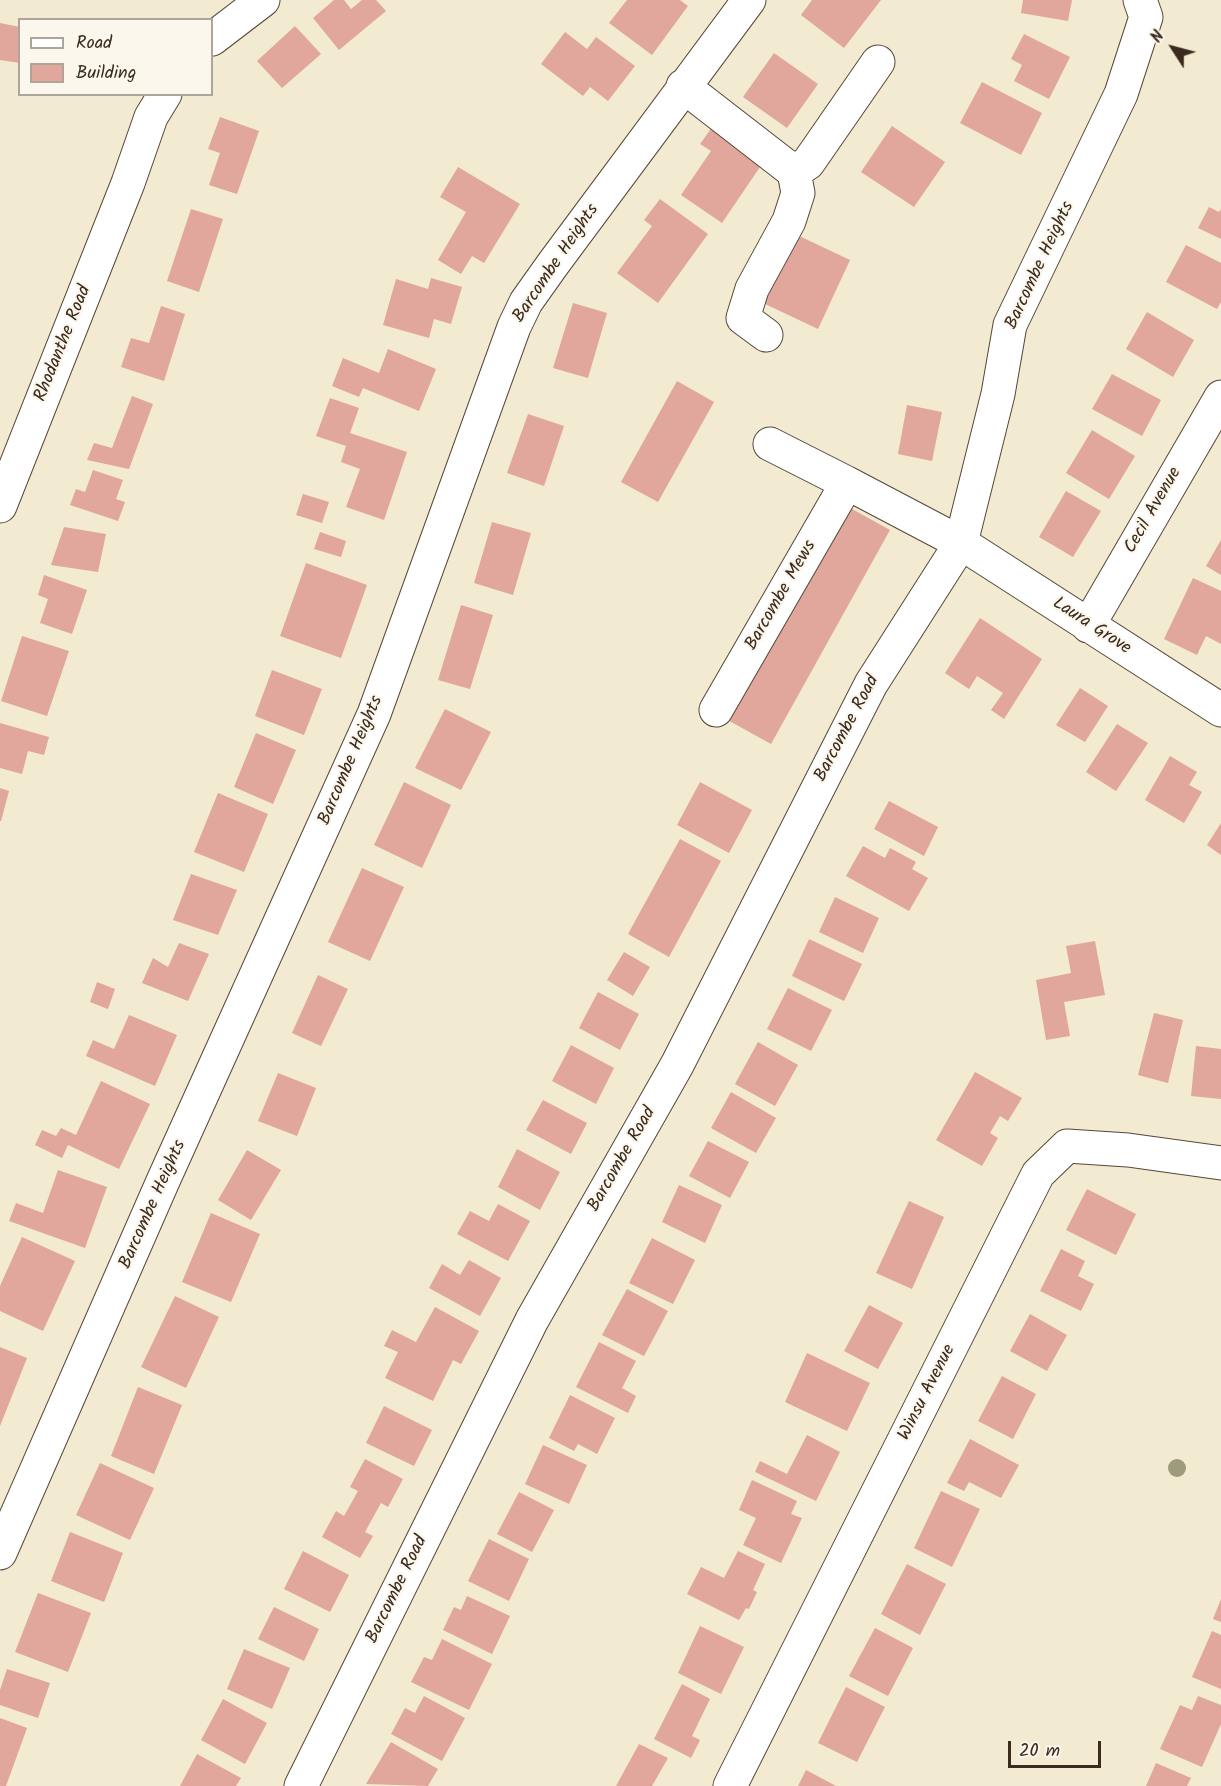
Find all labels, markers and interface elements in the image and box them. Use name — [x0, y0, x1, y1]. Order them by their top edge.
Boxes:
legend — [18, 18, 213, 96]
north arrow — [1143, 18, 1203, 78]
text: N — [1145, 26, 1171, 49]
text: Road — [76, 29, 112, 58]
text: Building — [76, 59, 136, 88]
street label: Barcombe Heights — [1002, 199, 1080, 333]
street label: Barcombe Heights — [509, 201, 605, 327]
street label: Rhodanthe Road — [31, 283, 97, 405]
street label: Cecil Avenue — [1121, 464, 1187, 558]
street label: Barcombe Mews — [742, 537, 822, 655]
street label: Laura Grove — [1048, 594, 1134, 660]
street label: Barcombe Road — [811, 672, 885, 786]
street label: Barcombe Heights — [315, 693, 389, 829]
street label: Barcombe Road — [584, 1104, 662, 1216]
street label: Barcombe Heights — [116, 1137, 192, 1273]
street label: Winsu Avenue — [895, 1342, 961, 1444]
street label: Barcombe Road — [363, 1533, 433, 1647]
scale bar — [1011, 1729, 1104, 1767]
text: 20 m — [1019, 1737, 1060, 1766]

